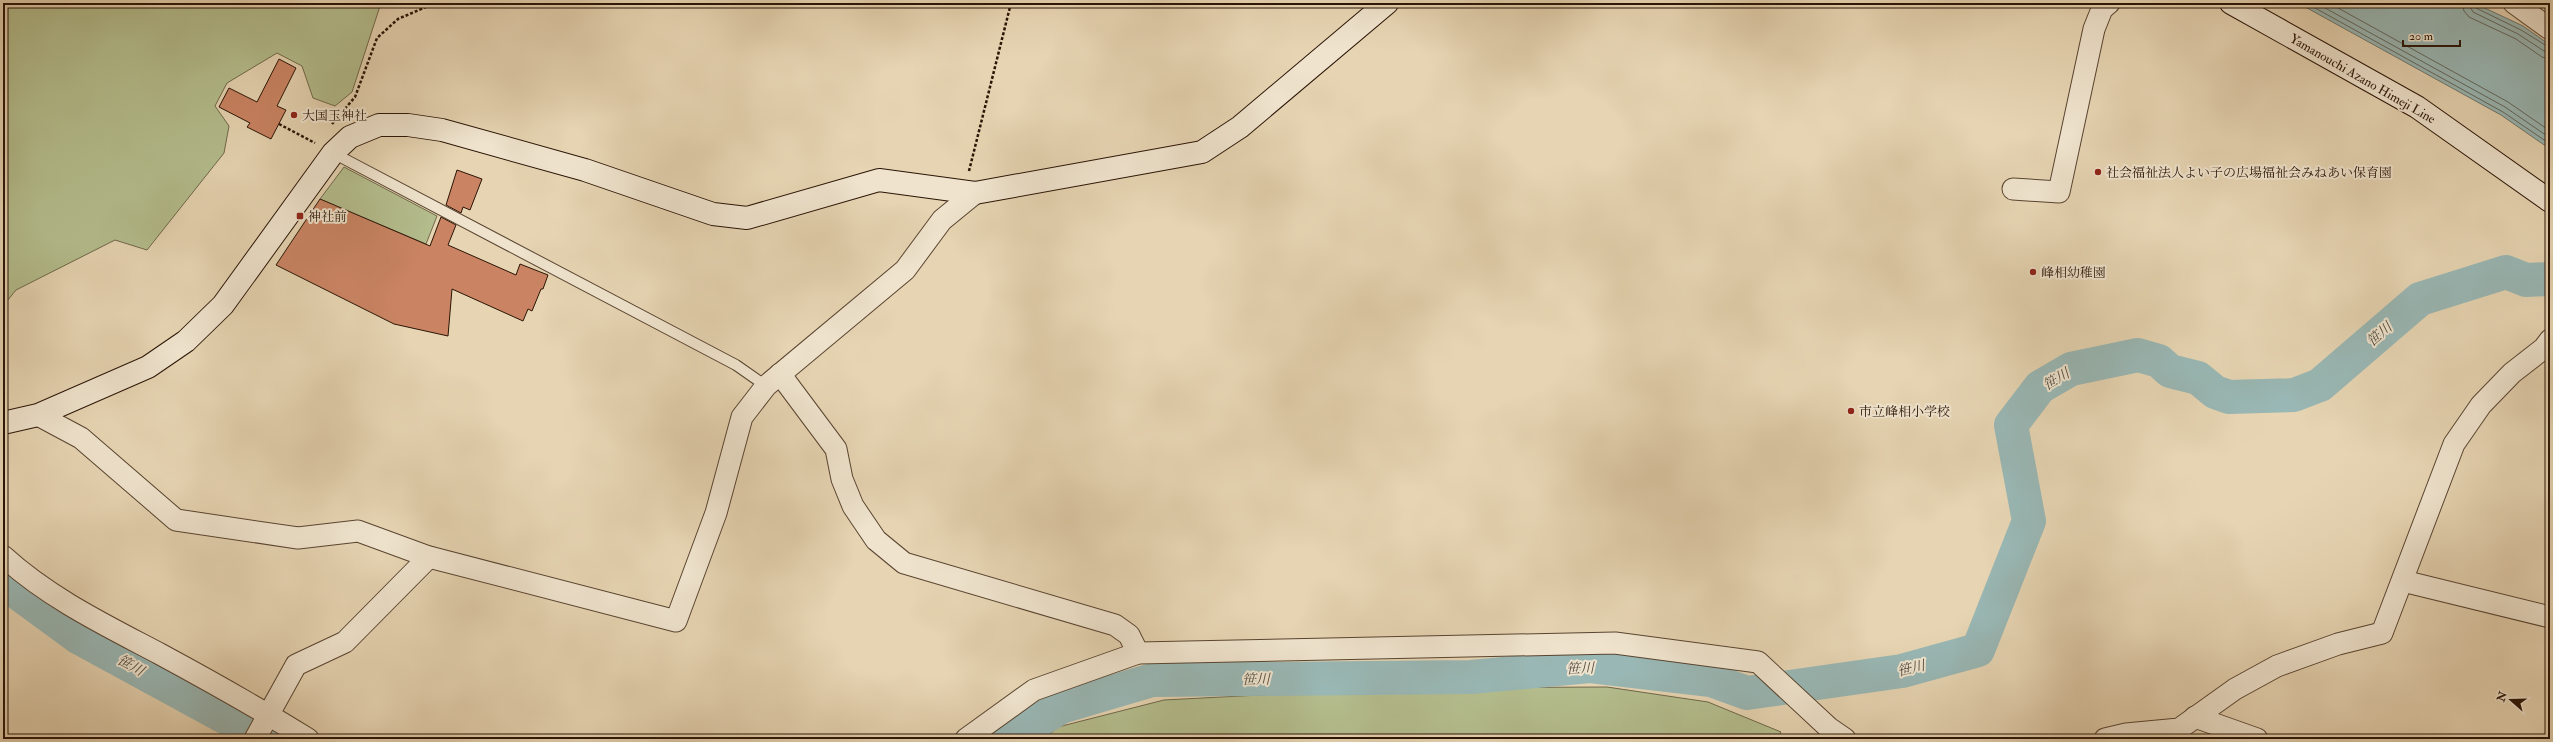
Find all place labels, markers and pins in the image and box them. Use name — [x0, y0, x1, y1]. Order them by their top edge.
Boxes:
place label: 大国玉神社 — [302, 108, 367, 124]
marker: 大国玉神社 — [289, 110, 299, 120]
place label: 社会福祉法人よい子の広場福祉会みねあい保育園 — [2106, 165, 2392, 181]
marker: 社会福祉法人よい子の広場福祉会みねあい保育園 — [2093, 167, 2103, 177]
place label: 神社前 — [308, 209, 347, 225]
marker: 神社前 — [295, 211, 305, 221]
place label: 峰相幼稚園 — [2041, 265, 2106, 281]
marker: 峰相幼稚園 — [2028, 267, 2038, 277]
place label: 市立峰相小学校 — [1859, 404, 1950, 420]
marker: 市立峰相小学校 — [1846, 406, 1856, 416]

